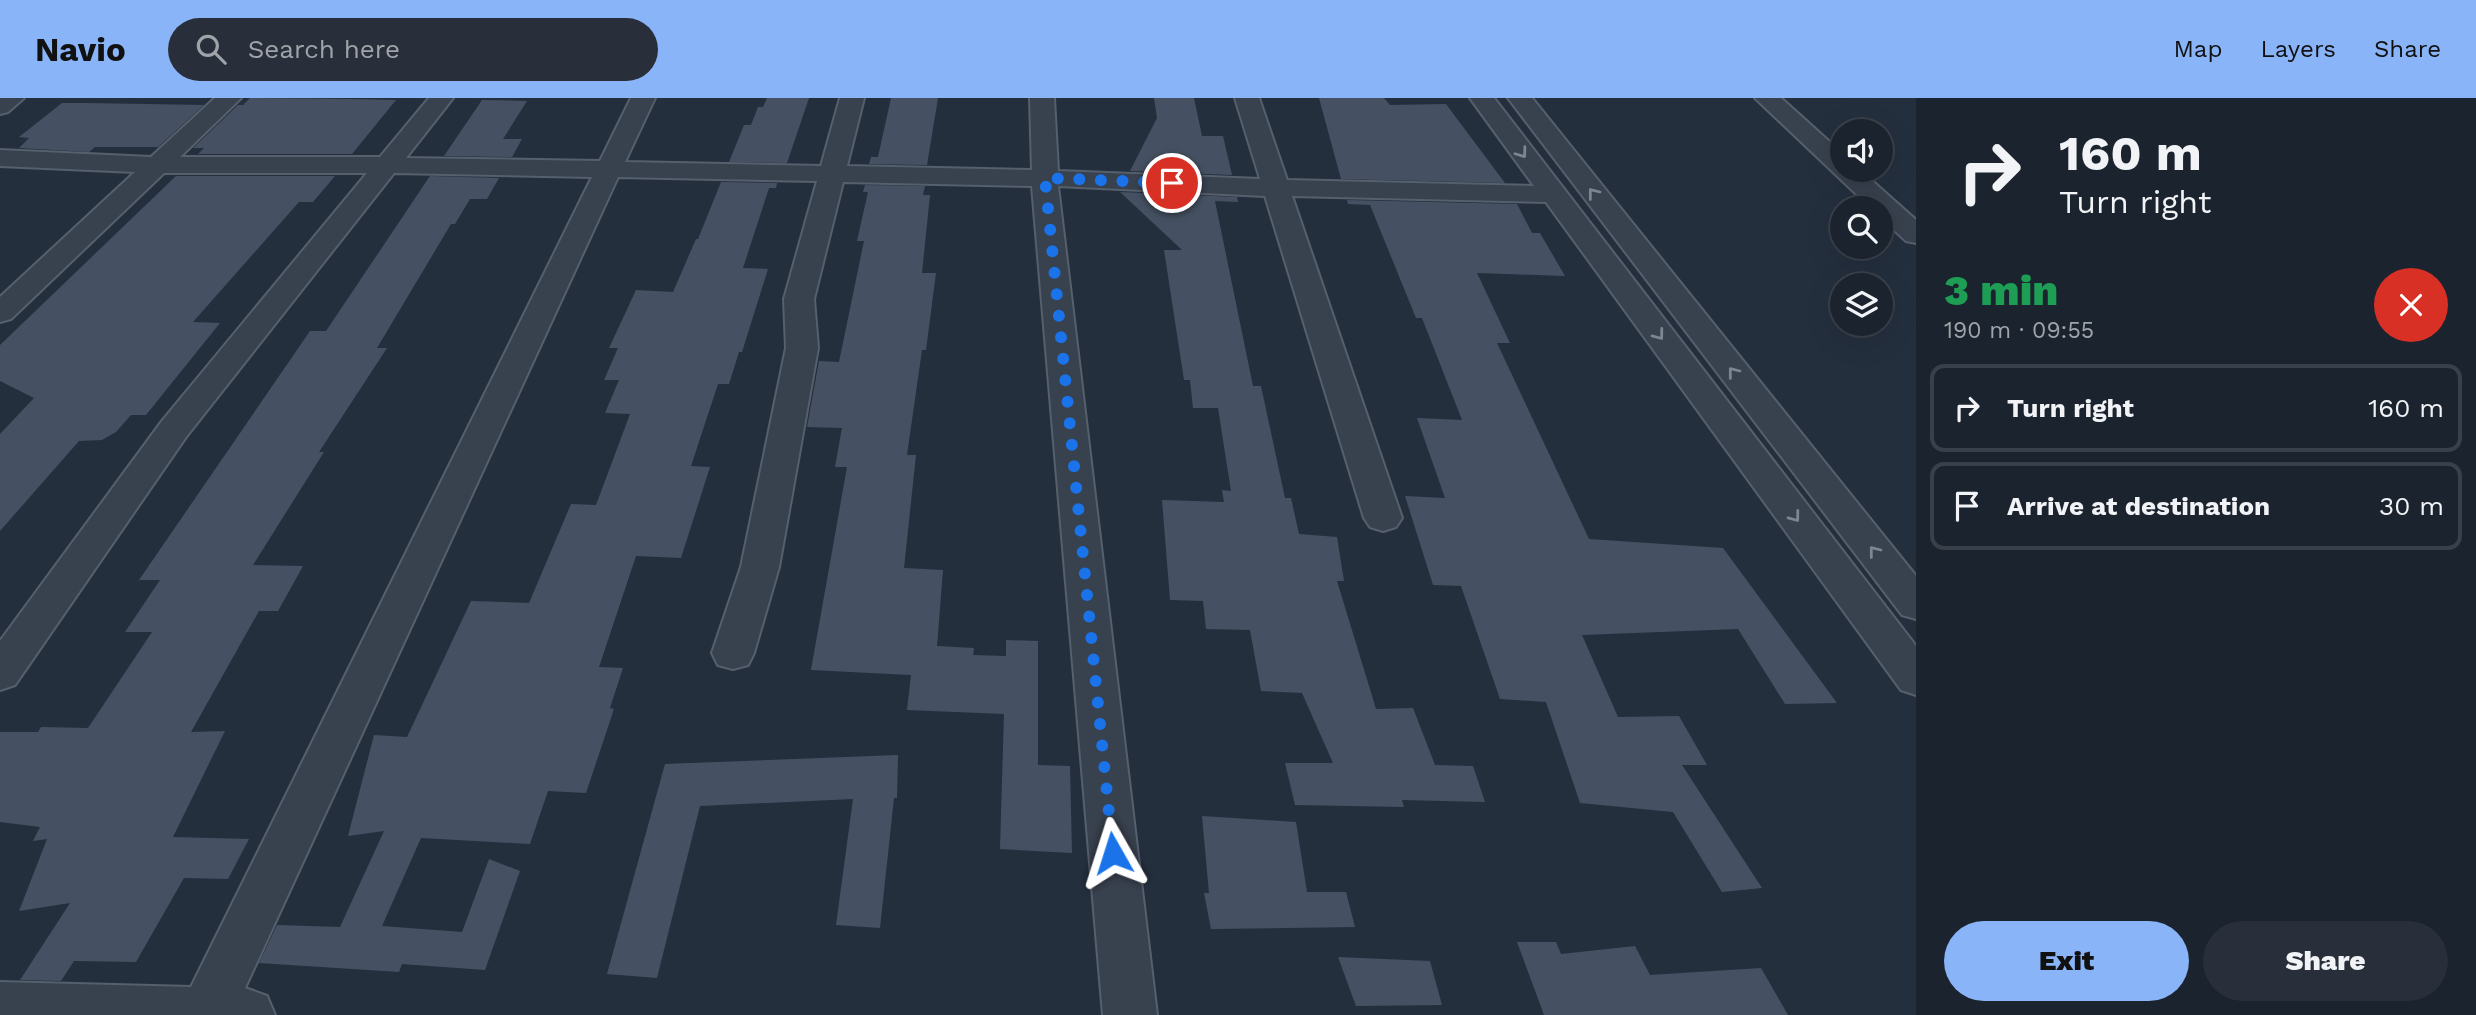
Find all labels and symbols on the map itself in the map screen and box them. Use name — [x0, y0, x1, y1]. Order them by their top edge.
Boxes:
one-way arrow — [1514, 145, 1527, 158]
pin — [1142, 153, 1202, 213]
one-way arrow — [1588, 188, 1601, 200]
one-way arrow — [1650, 327, 1663, 340]
one-way arrow — [1728, 367, 1741, 380]
one-way arrow — [1787, 509, 1800, 522]
one-way arrow — [1869, 546, 1882, 558]
position arrow — [1076, 816, 1150, 890]

